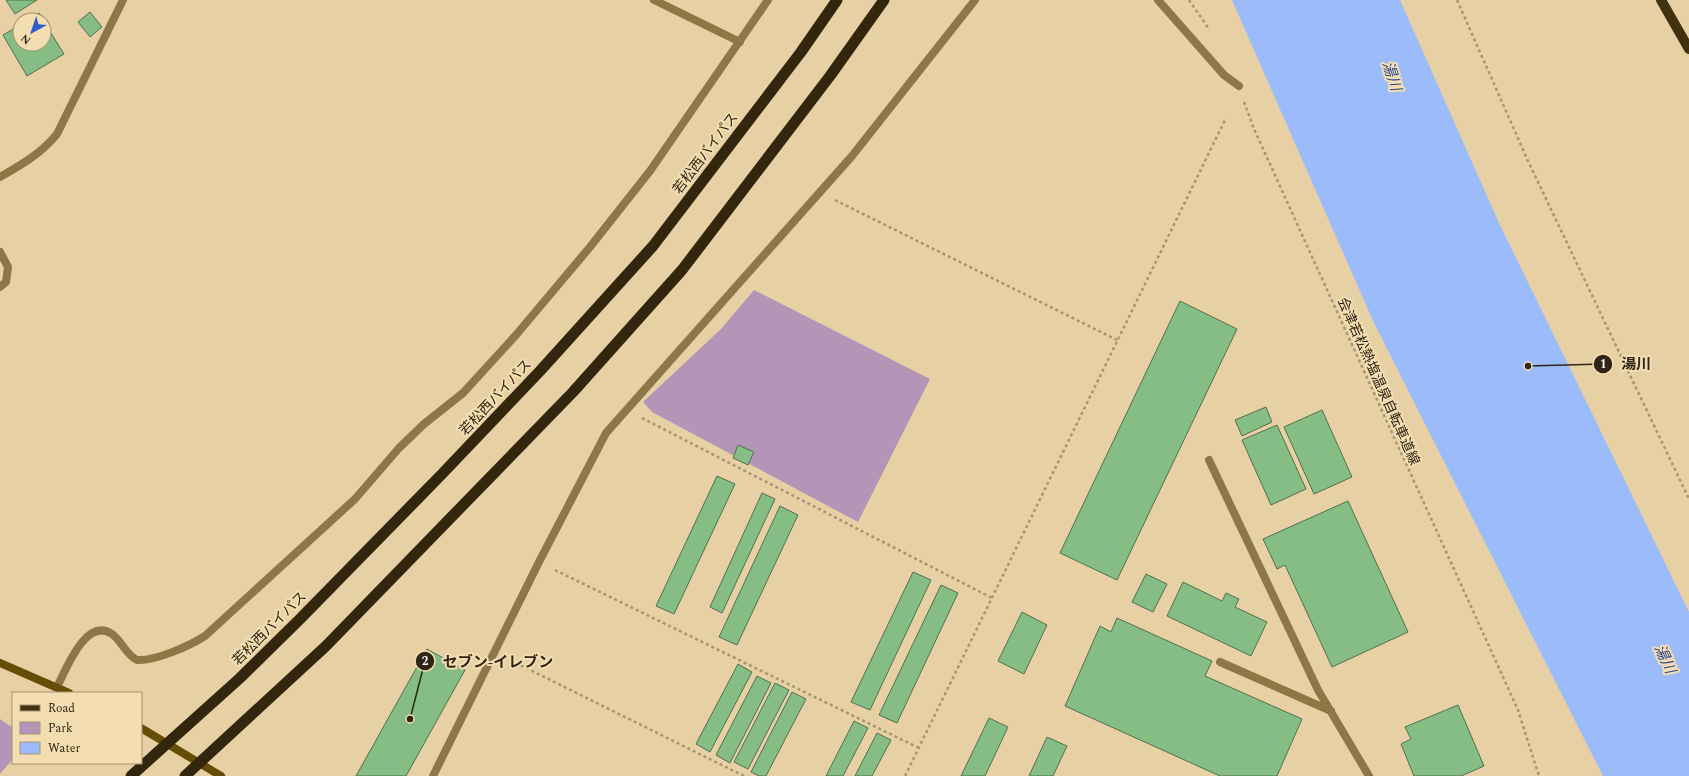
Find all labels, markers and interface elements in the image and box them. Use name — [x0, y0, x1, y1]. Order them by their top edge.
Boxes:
north arrow — [12, 12, 52, 52]
text: N — [17, 30, 35, 49]
water label: 湯川 — [1376, 58, 1408, 96]
street label: 若松西バイパス — [668, 108, 743, 199]
street label: 会津若松熱塩温泉自転車道線 — [1332, 294, 1425, 469]
callout: 湯川 — [1593, 351, 1659, 378]
text: 湯川 — [1621, 353, 1651, 376]
street label: 若松西バイパス — [454, 354, 536, 440]
text: 1 — [1600, 355, 1606, 374]
street label: 若松西バイパス — [227, 586, 311, 670]
water label: 湯川 — [1648, 641, 1682, 679]
callout: セブン-イレブン — [415, 648, 561, 675]
text: セブン-イレブン — [443, 651, 553, 674]
text: 2 — [422, 652, 429, 671]
legend — [12, 692, 142, 764]
text: Road — [48, 699, 75, 718]
text: Park — [48, 719, 73, 738]
text: Water — [48, 739, 80, 758]

